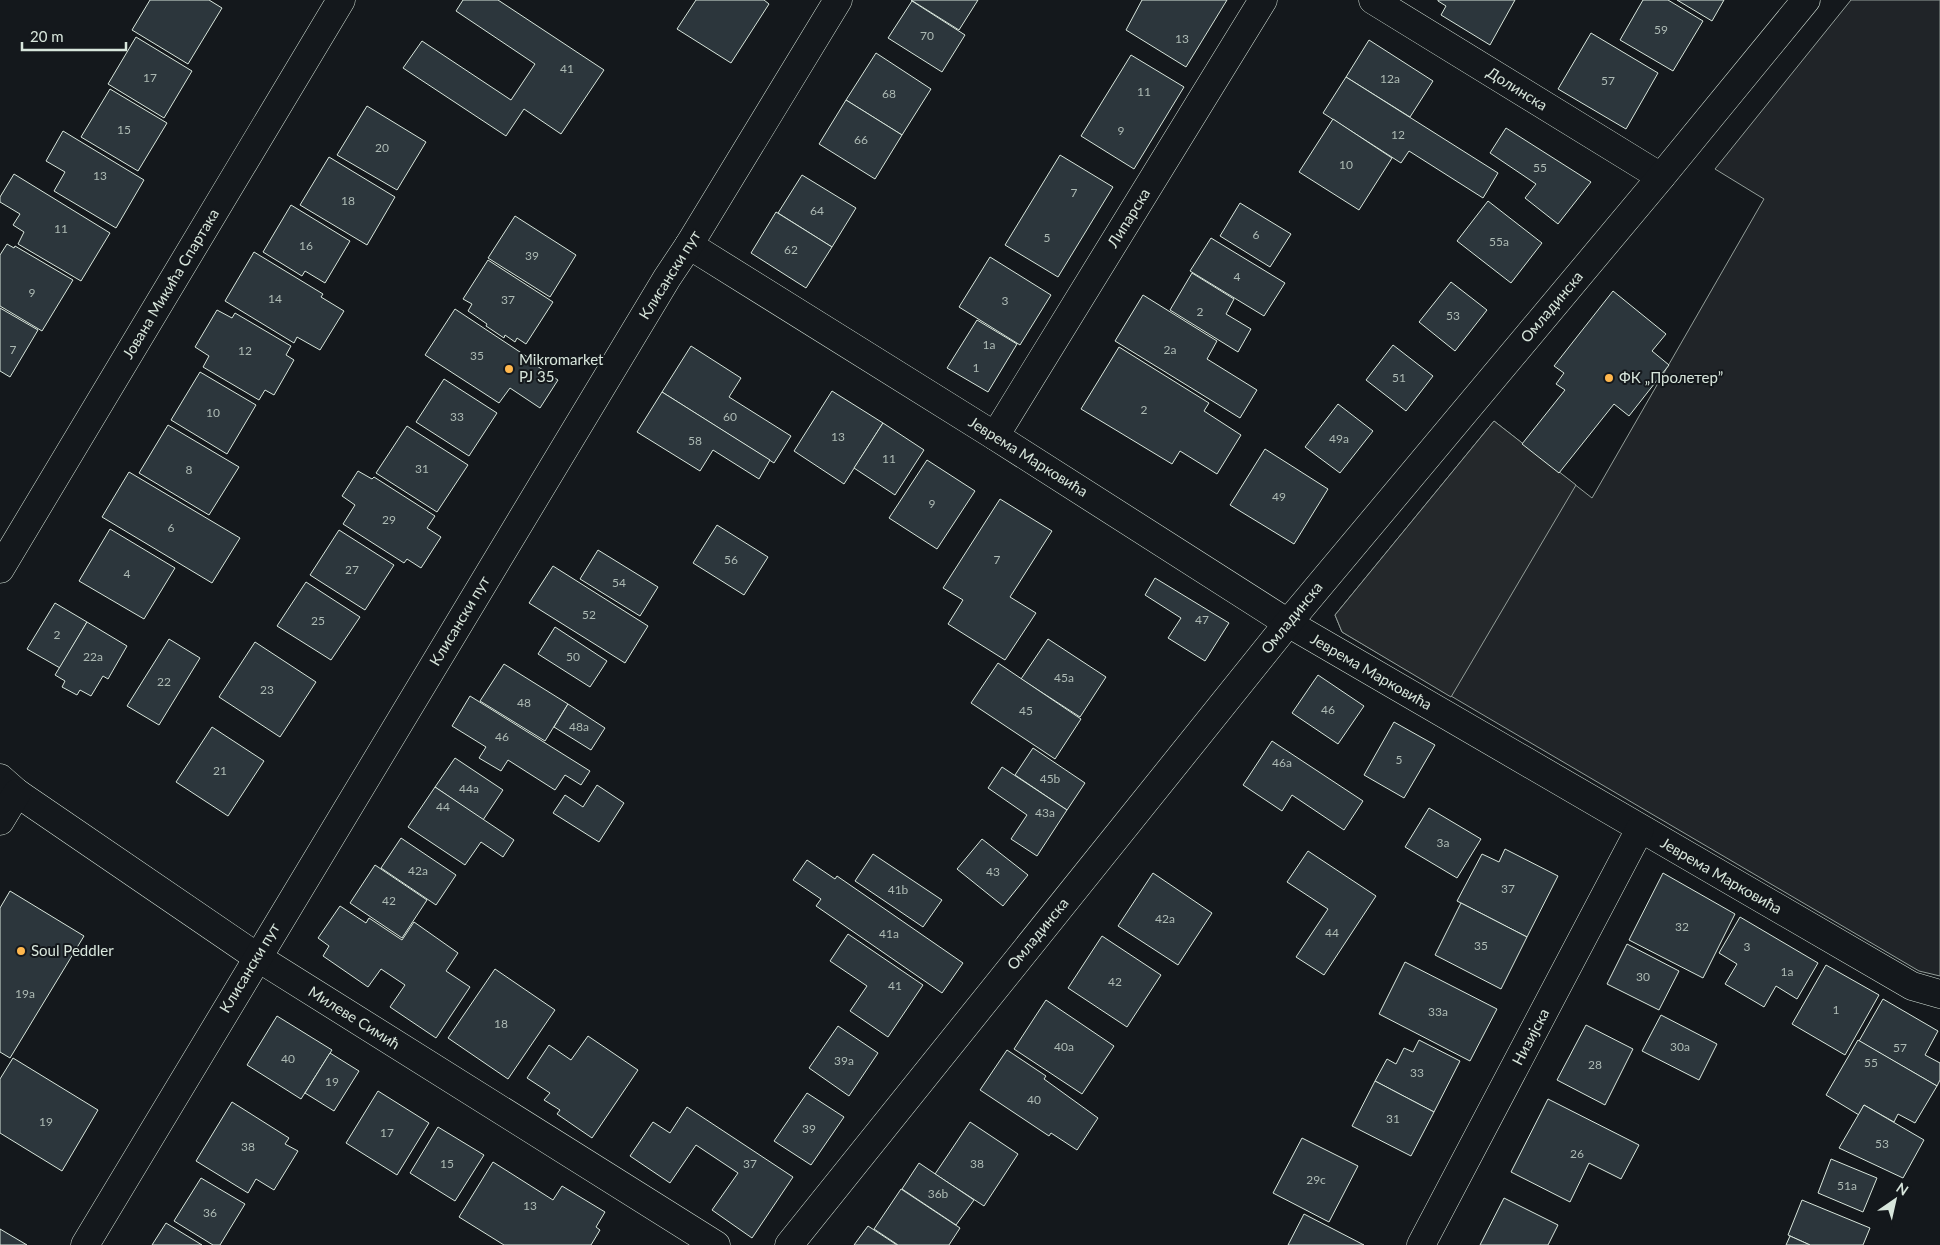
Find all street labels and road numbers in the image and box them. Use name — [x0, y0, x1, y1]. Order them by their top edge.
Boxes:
street label: Долинска — [1484, 63, 1551, 114]
street label: Липарска — [1102, 185, 1153, 251]
street label: Јована Микића Спартака — [118, 205, 222, 362]
street label: Клисански пут — [635, 226, 704, 322]
street label: Омладинска — [1516, 267, 1586, 346]
street label: Јеврема Марковића — [966, 412, 1091, 500]
street label: Клисански пут — [425, 572, 493, 669]
street label: Омладинска — [1257, 578, 1326, 657]
street label: Јеврема Марковића — [1308, 629, 1435, 713]
street label: Јеврема Марковића — [1658, 833, 1785, 917]
street label: Омладинска — [1003, 894, 1072, 973]
street label: Клисански пут — [215, 919, 283, 1016]
street label: Милеве Симић — [305, 982, 404, 1052]
street label: Низијска — [1508, 1005, 1552, 1068]

